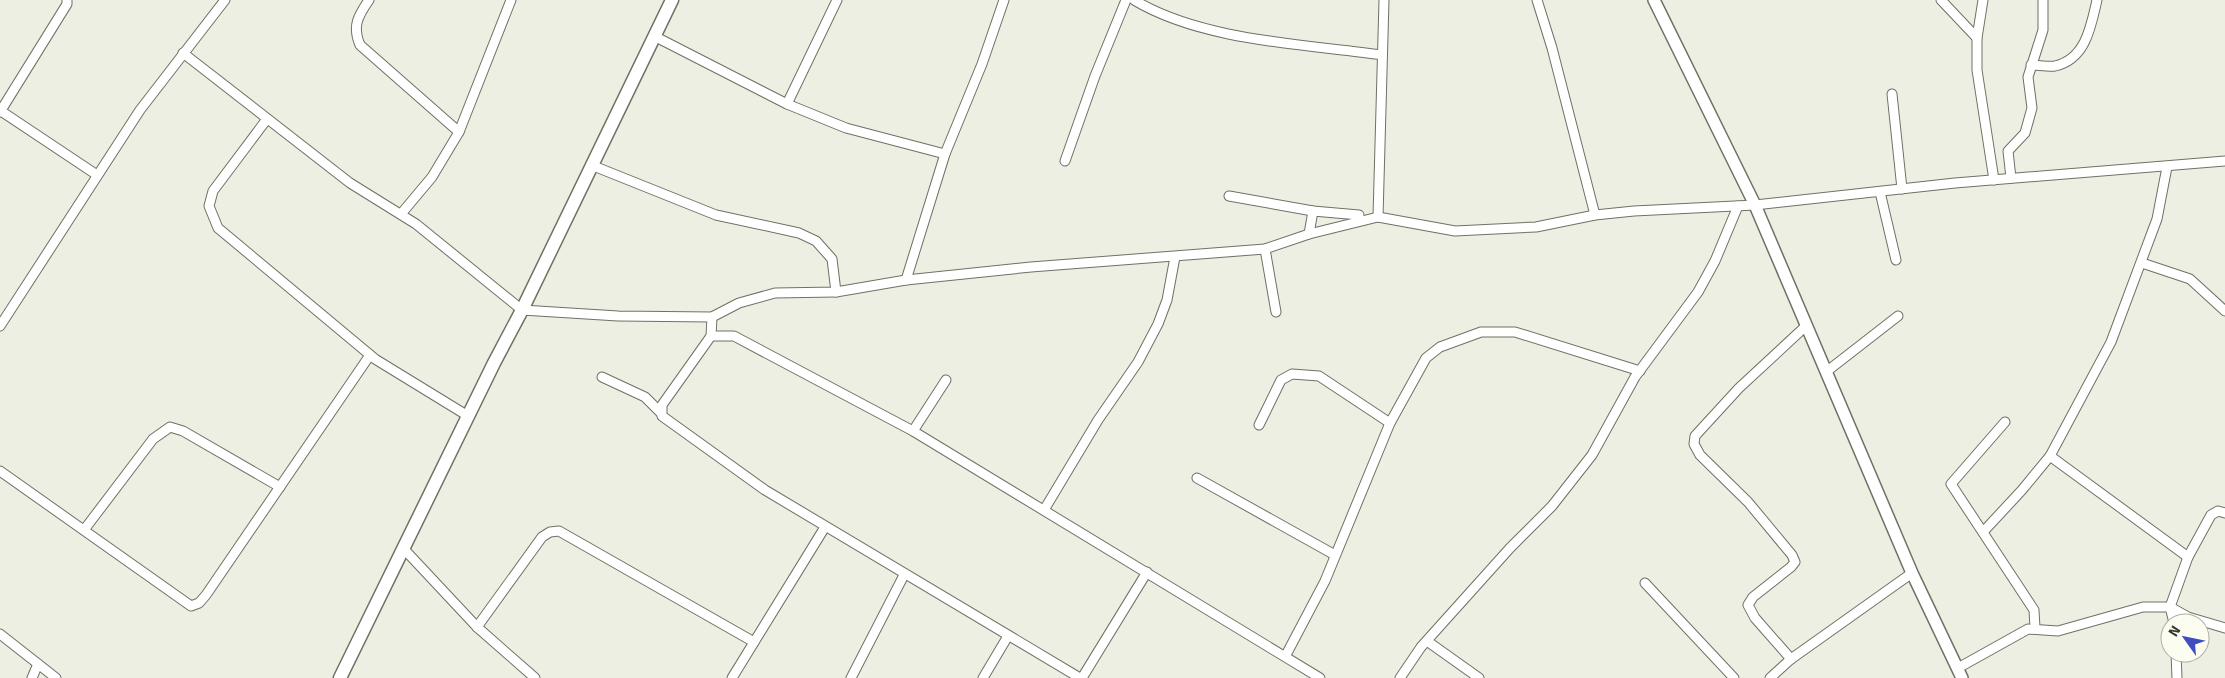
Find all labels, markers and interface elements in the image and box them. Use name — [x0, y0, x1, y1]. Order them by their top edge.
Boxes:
north arrow — [2160, 613, 2210, 663]
text: N — [2165, 622, 2184, 640]

